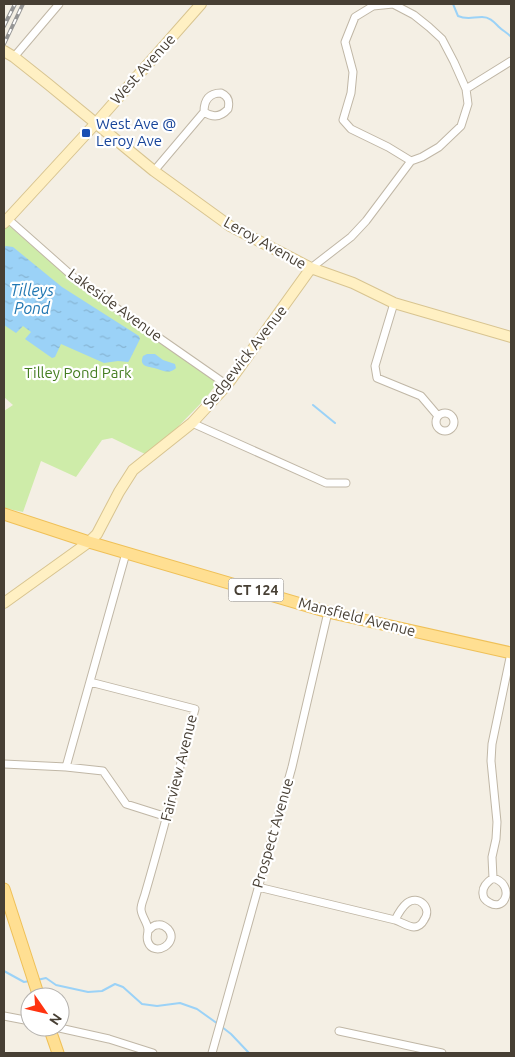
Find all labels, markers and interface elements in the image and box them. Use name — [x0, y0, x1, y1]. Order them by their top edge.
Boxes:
street label: West Avenue — [107, 30, 178, 107]
place label: West Ave @ Leroy Ave — [96, 115, 177, 149]
marker: West Ave @ Leroy Ave — [80, 127, 92, 139]
street label: Leroy Avenue — [221, 213, 309, 272]
street label: Lakeside Avenue — [65, 265, 166, 344]
water label: Tilleys Pond — [10, 281, 54, 317]
street label: Sedgewick Avenue — [199, 302, 290, 411]
park label: Tilley Pond Park — [24, 364, 132, 381]
road number: CT 124 — [228, 578, 284, 602]
street label: Mansfield Avenue — [297, 594, 417, 639]
street label: Fairview Avenue — [157, 713, 200, 823]
street label: Prospect Avenue — [249, 776, 296, 890]
north arrow — [20, 987, 70, 1037]
text: N — [46, 1010, 65, 1028]

